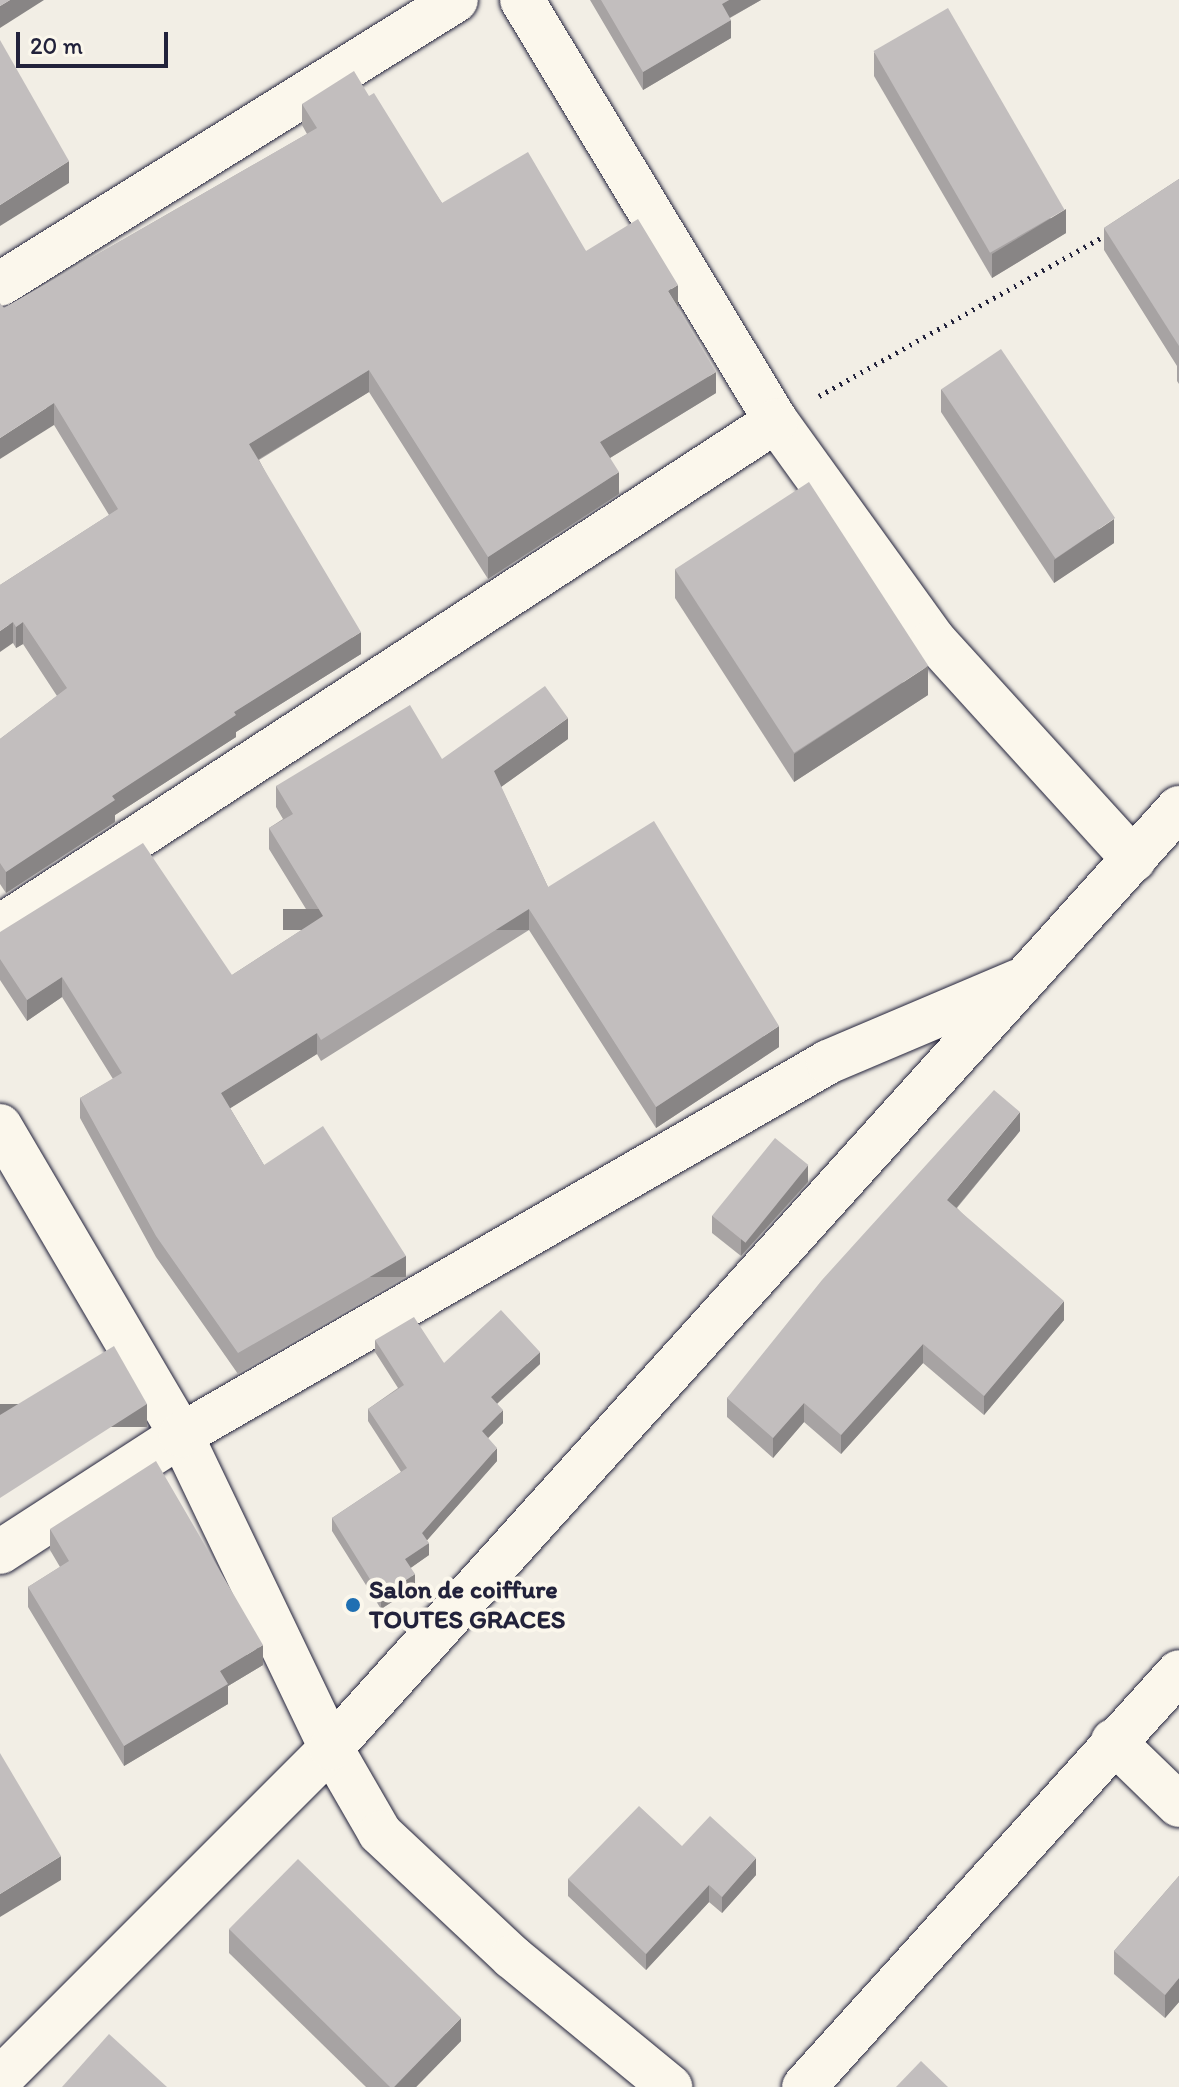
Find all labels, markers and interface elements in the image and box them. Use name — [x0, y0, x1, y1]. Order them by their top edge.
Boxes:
scale bar — [20, 16, 172, 66]
text: 20 m — [30, 31, 83, 60]
place label: Salon de coiffure TOUTES GRACES — [369, 1574, 565, 1636]
marker: Salon de coiffure TOUTES GRACES — [344, 1596, 362, 1614]

